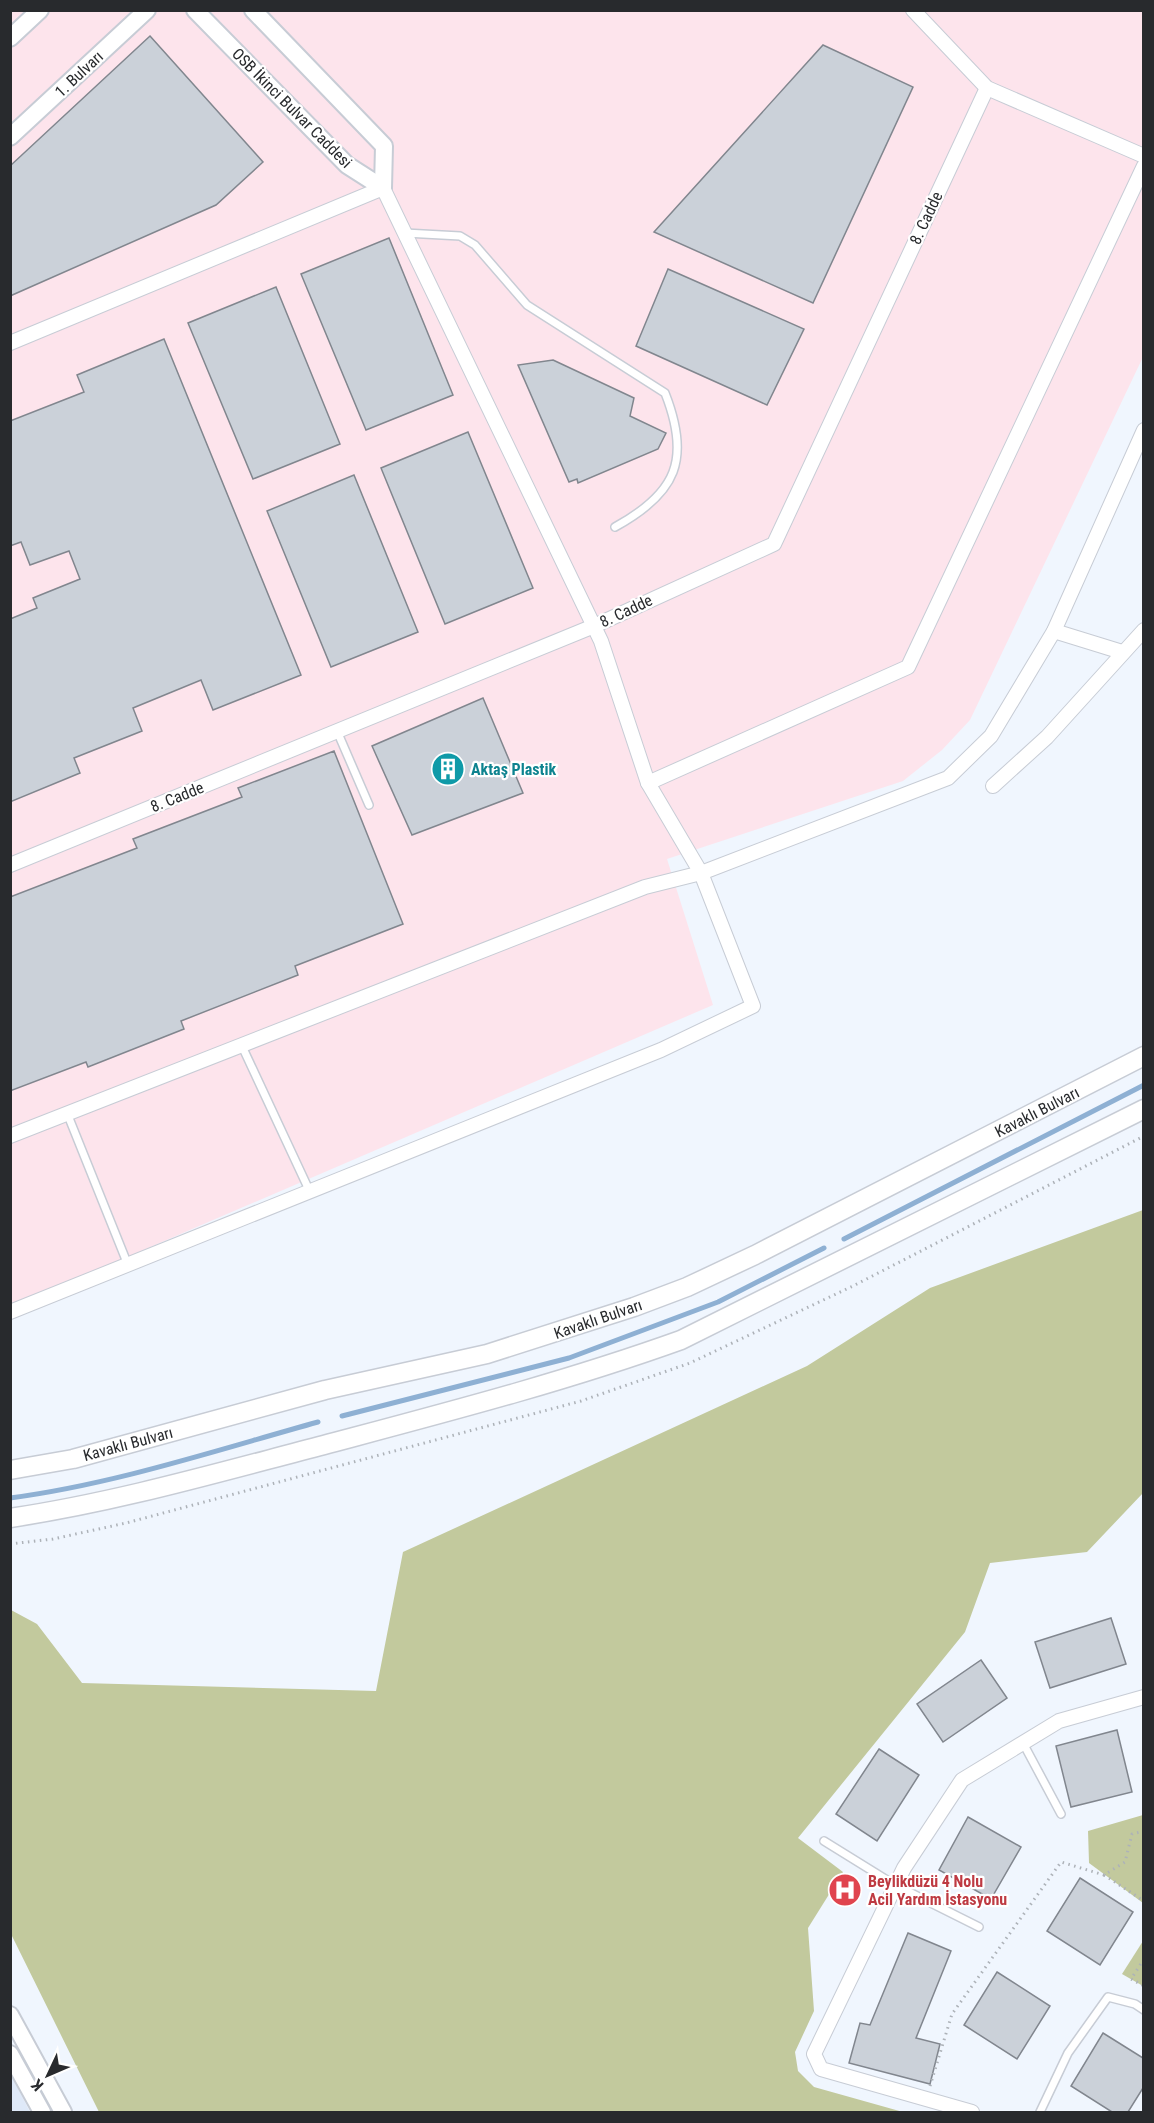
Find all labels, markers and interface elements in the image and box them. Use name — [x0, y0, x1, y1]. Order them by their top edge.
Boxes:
street label: OSB İkinci Bulvar Caddesi — [228, 44, 356, 172]
street label: 1. Bulvarı — [51, 47, 107, 101]
street label: 8. Cadde — [906, 189, 946, 247]
street label: 8. Cadde — [597, 591, 655, 631]
building icon: Aktaş Plastik — [430, 751, 466, 787]
place label: Aktaş Plastik — [471, 760, 556, 779]
street label: 8. Cadde — [148, 778, 206, 816]
street label: Kavaklı Bulvarı — [992, 1083, 1082, 1141]
street label: Kavaklı Bulvarı — [551, 1295, 645, 1343]
street label: Kavaklı Bulvarı — [81, 1423, 175, 1465]
hospital icon: Beylikdüzü 4 Nolu Acil Yardım İstasyonu — [827, 1872, 863, 1908]
place label: Beylikdüzü 4 Nolu Acil Yardım İstasyonu — [868, 1872, 1007, 1909]
north arrow — [18, 2045, 78, 2105]
text: K — [28, 2075, 47, 2095]

